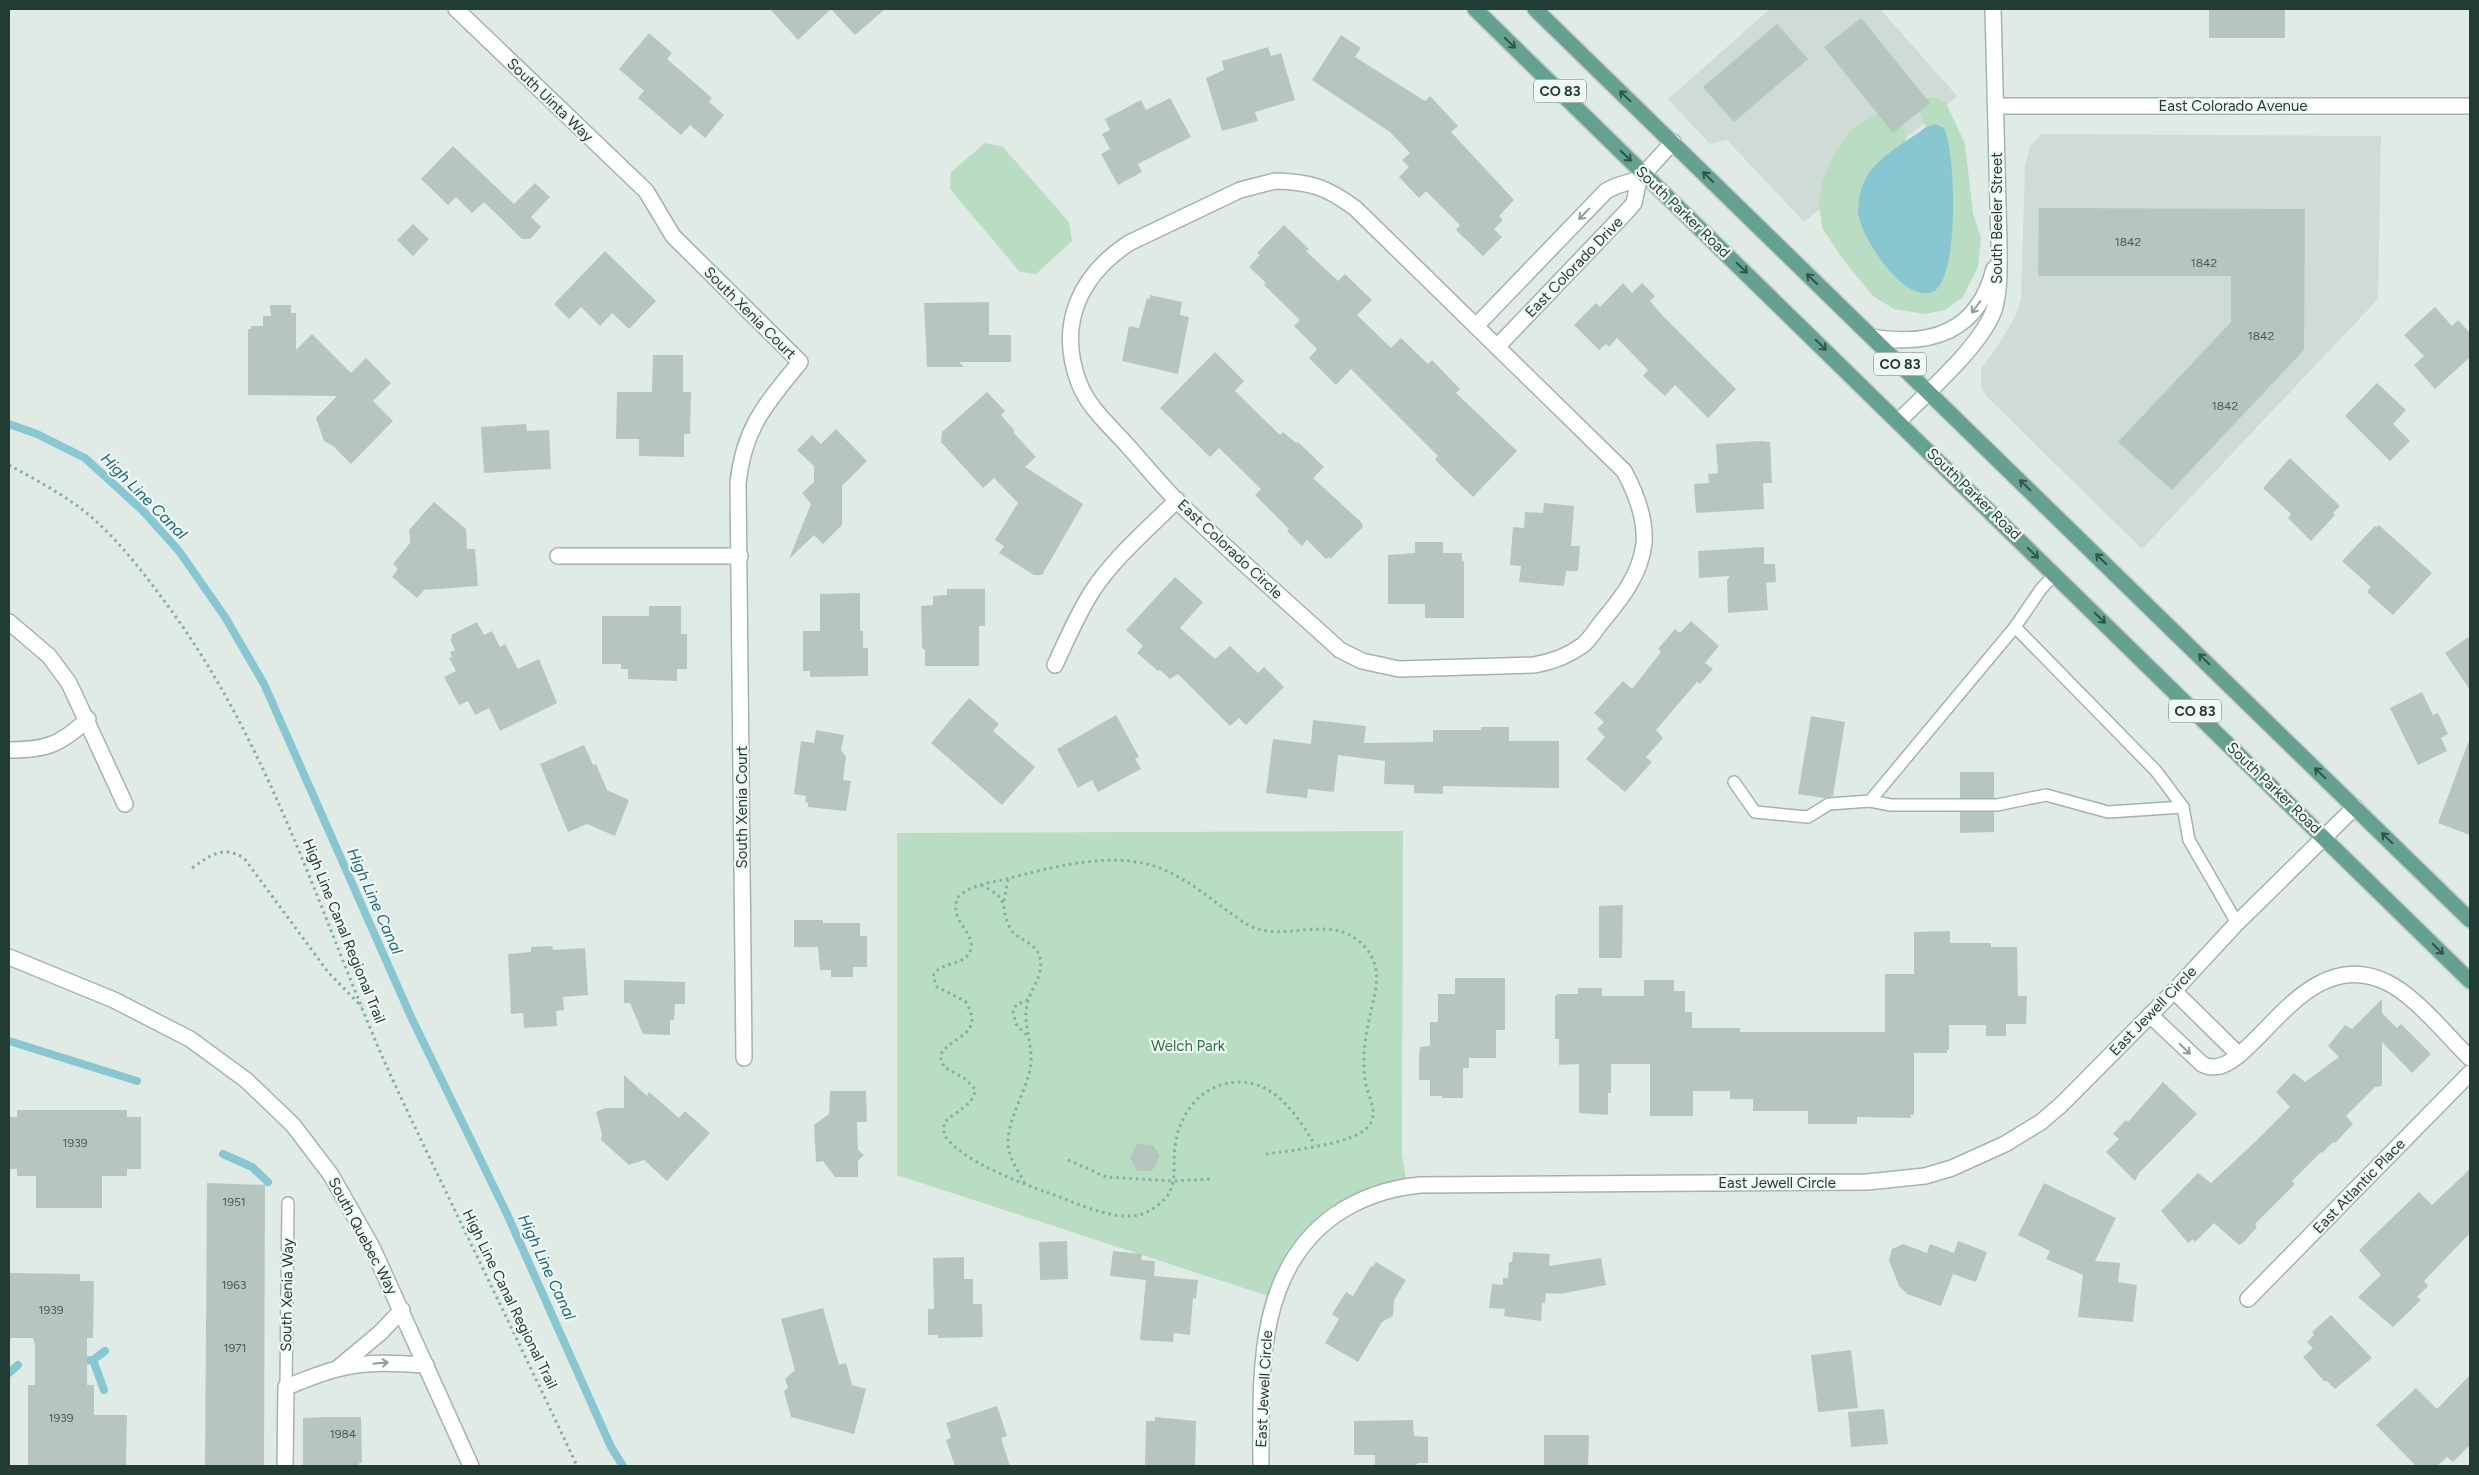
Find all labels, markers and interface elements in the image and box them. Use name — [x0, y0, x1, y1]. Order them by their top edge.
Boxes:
one-way arrow — [1504, 37, 1516, 49]
street label: South Uinta Way — [503, 54, 597, 146]
road number: CO 83 — [1534, 80, 1586, 102]
one-way arrow — [1619, 90, 1631, 102]
street label: East Colorado Avenue — [2158, 97, 2308, 115]
one-way arrow — [1620, 150, 1633, 162]
street label: South Beeler Street — [1988, 152, 2006, 284]
street label: South Parker Road — [1632, 162, 1734, 262]
one-way arrow — [1702, 171, 1714, 184]
one-way arrow — [1578, 208, 1591, 220]
street label: East Colorado Drive — [1521, 213, 1627, 321]
house number: 1842 — [2115, 235, 2141, 249]
house number: 1842 — [2191, 256, 2217, 270]
one-way arrow — [1736, 262, 1748, 274]
street label: South Xenia Court — [700, 263, 800, 363]
one-way arrow — [1806, 273, 1818, 285]
one-way arrow — [1971, 300, 1981, 314]
house number: 1842 — [2248, 329, 2274, 343]
one-way arrow — [1814, 339, 1827, 351]
road number: CO 83 — [1874, 352, 1926, 376]
house number: 1842 — [2212, 399, 2238, 413]
street label: South Parker Road — [1923, 444, 2025, 544]
water label: High Line Canal — [97, 449, 192, 544]
one-way arrow — [2018, 479, 2031, 491]
street label: East Colorado Circle — [1174, 496, 1286, 602]
one-way arrow — [2027, 547, 2040, 559]
one-way arrow — [2095, 553, 2107, 565]
one-way arrow — [2094, 612, 2106, 624]
one-way arrow — [2198, 653, 2210, 666]
road number: CO 83 — [2169, 699, 2221, 722]
street label: South Parker Road — [2223, 738, 2325, 838]
street label: South Xenia Court — [733, 745, 751, 868]
one-way arrow — [2314, 767, 2327, 779]
one-way arrow — [2381, 832, 2393, 844]
street label: High Line Canal Regional Trail — [299, 836, 389, 1026]
water label: High Line Canal — [343, 845, 407, 958]
one-way arrow — [2431, 943, 2444, 955]
street label: East Jewell Circle — [2106, 962, 2200, 1060]
park label: Welch Park — [1151, 1037, 1226, 1055]
one-way arrow — [2179, 1043, 2191, 1055]
street label: East Atlantic Place — [2309, 1135, 2409, 1237]
house number: 1939 — [62, 1136, 88, 1150]
street label: South Quebec Way — [324, 1174, 402, 1298]
street label: East Jewell Circle — [1718, 1174, 1836, 1192]
house number: 1951 — [222, 1195, 246, 1209]
street label: High Line Canal Regional Trail — [459, 1206, 561, 1392]
water label: High Line Canal — [514, 1211, 580, 1323]
street label: South Xenia Way — [277, 1238, 297, 1352]
house number: 1963 — [221, 1278, 247, 1292]
house number: 1939 — [38, 1303, 64, 1317]
street label: East Jewell Circle — [1252, 1330, 1276, 1448]
house number: 1971 — [223, 1341, 247, 1355]
one-way arrow — [373, 1358, 389, 1368]
house number: 1939 — [48, 1411, 74, 1425]
house number: 1984 — [330, 1427, 357, 1441]

